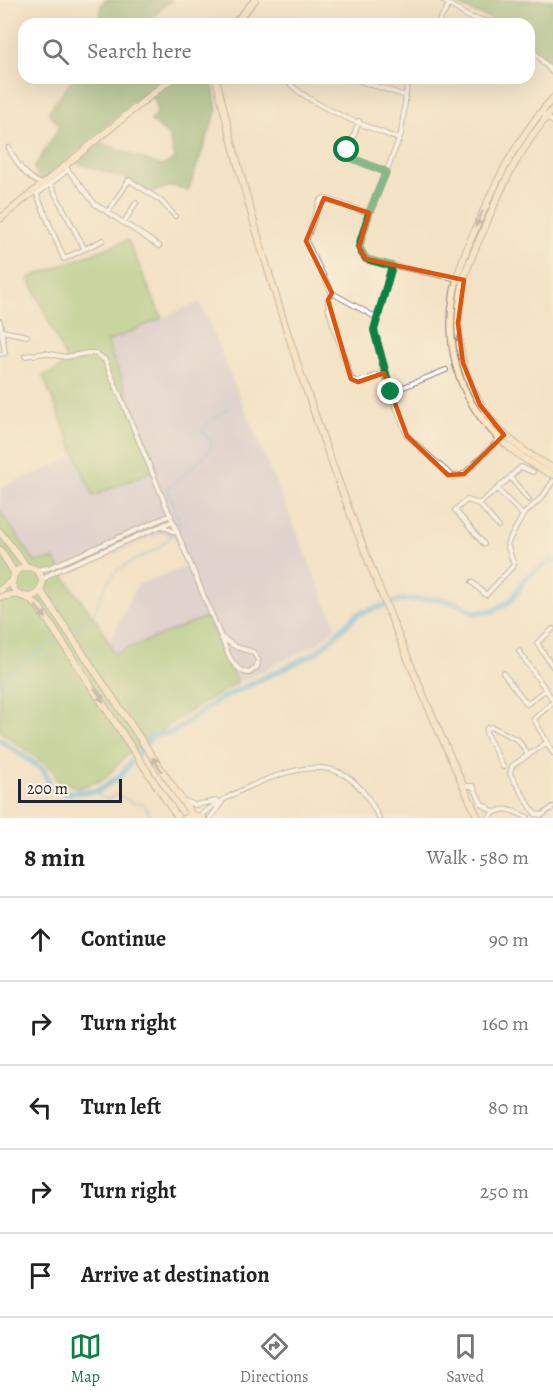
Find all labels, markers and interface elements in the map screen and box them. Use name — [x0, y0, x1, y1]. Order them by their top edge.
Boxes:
search box — [18, 18, 535, 84]
icon: search — [39, 35, 72, 68]
text: Search here — [87, 36, 192, 66]
route start — [333, 136, 359, 162]
one-way arrow — [475, 211, 484, 228]
one-way arrow — [455, 333, 465, 352]
route end — [377, 378, 403, 404]
one-way arrow — [35, 604, 48, 620]
one-way arrow — [93, 687, 104, 703]
one-way arrow — [151, 756, 163, 772]
scale bar — [18, 776, 122, 804]
text: 200 m — [27, 778, 68, 800]
text: 8 min — [24, 840, 85, 875]
text: Walk · 580 m — [426, 844, 529, 871]
icon: ahead — [24, 923, 57, 956]
text: Continue — [81, 924, 166, 954]
text: 90 m — [489, 926, 529, 953]
icon: right — [24, 1007, 57, 1040]
text: Turn right — [81, 1008, 177, 1038]
text: 160 m — [482, 1010, 529, 1037]
icon: left — [24, 1091, 57, 1124]
text: Turn left — [81, 1092, 161, 1122]
text: 80 m — [488, 1094, 529, 1121]
icon: right — [24, 1175, 57, 1208]
text: Turn right — [81, 1176, 177, 1206]
text: 250 m — [480, 1178, 529, 1205]
icon: arrive — [24, 1259, 57, 1292]
text: Arrive at destination — [81, 1260, 270, 1290]
tab: Map — [69, 1330, 102, 1388]
tab: Directions — [240, 1330, 308, 1388]
tab: Saved — [446, 1330, 484, 1388]

